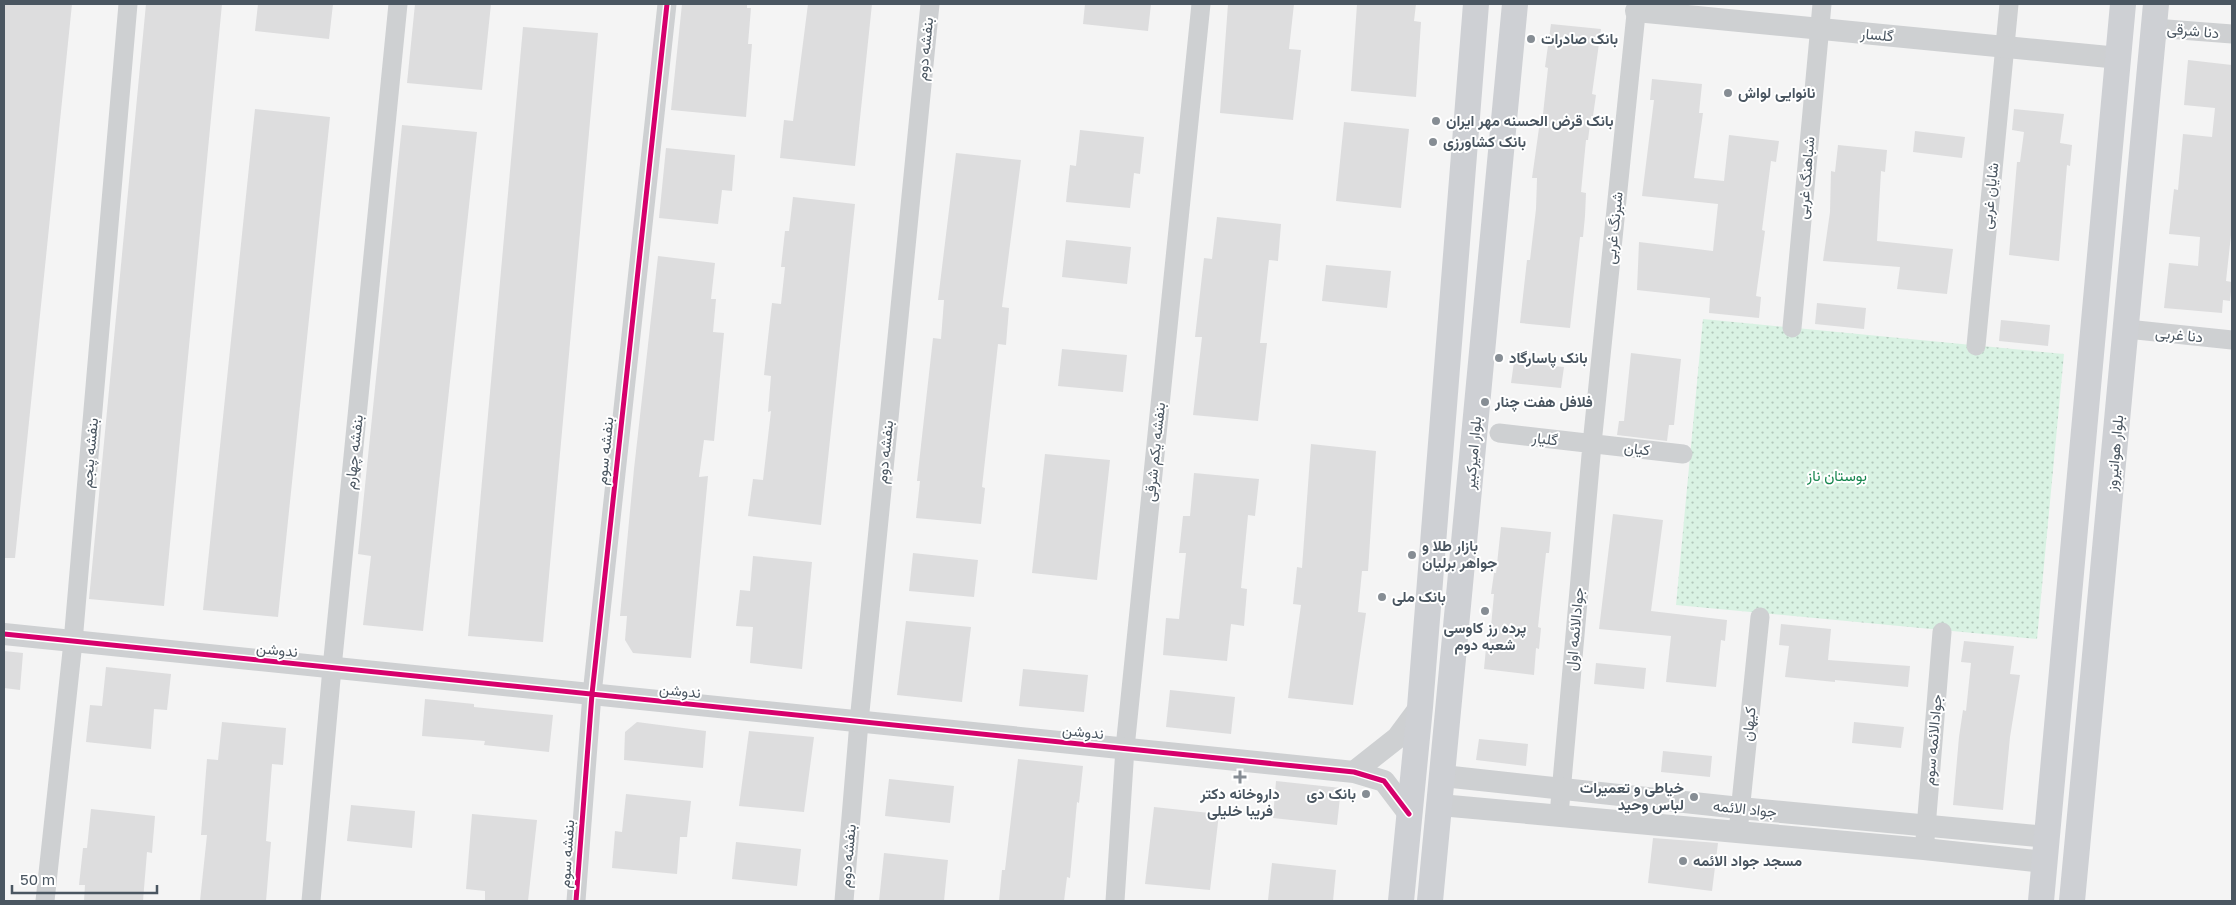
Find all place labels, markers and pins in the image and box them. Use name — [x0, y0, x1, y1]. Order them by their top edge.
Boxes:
place label: بانک صادرات — [1541, 29, 1618, 48]
marker: بانک صادرات — [1525, 33, 1537, 45]
place label: نانوایی لواش — [1738, 83, 1815, 102]
marker: نانوایی لواش — [1722, 87, 1734, 99]
place label: بانک قرض الحسنه مهر ایران — [1446, 111, 1614, 130]
marker: بانک قرض الحسنه مهر ایران — [1430, 115, 1442, 127]
place label: بانک کشاورزی — [1443, 132, 1526, 151]
marker: بانک کشاورزی — [1427, 136, 1439, 148]
place label: بانک پاسارگاد — [1509, 348, 1588, 368]
marker: بانک پاسارگاد — [1493, 352, 1505, 364]
place label: فلافل هفت چنار — [1494, 392, 1593, 412]
marker: فلافل هفت چنار — [1479, 396, 1491, 408]
place label: بازار طلا و جواهر برلیان — [1422, 536, 1497, 572]
marker: بازار طلا و جواهر برلیان — [1406, 549, 1418, 561]
place label: بانک ملی — [1392, 587, 1446, 606]
marker: بانک ملی — [1376, 591, 1388, 603]
marker: پرده رز کاوسی شعبه دوم — [1479, 605, 1491, 617]
place label: پرده رز کاوسی شعبه دوم — [1444, 618, 1526, 655]
marker: داروخانه دکتر فریبا خلیلی — [1234, 771, 1246, 783]
place label: خیاطی و تعمیرات لباس وحید — [1580, 778, 1684, 814]
place label: داروخانه دکتر فریبا خلیلی — [1199, 784, 1280, 820]
place label: بانک دی — [1307, 784, 1356, 803]
marker: بانک دی — [1360, 788, 1372, 800]
marker: خیاطی و تعمیرات لباس وحید — [1688, 791, 1700, 803]
place label: مسجد جواد الائمه — [1693, 851, 1802, 870]
marker: مسجد جواد الائمه — [1677, 855, 1689, 867]

